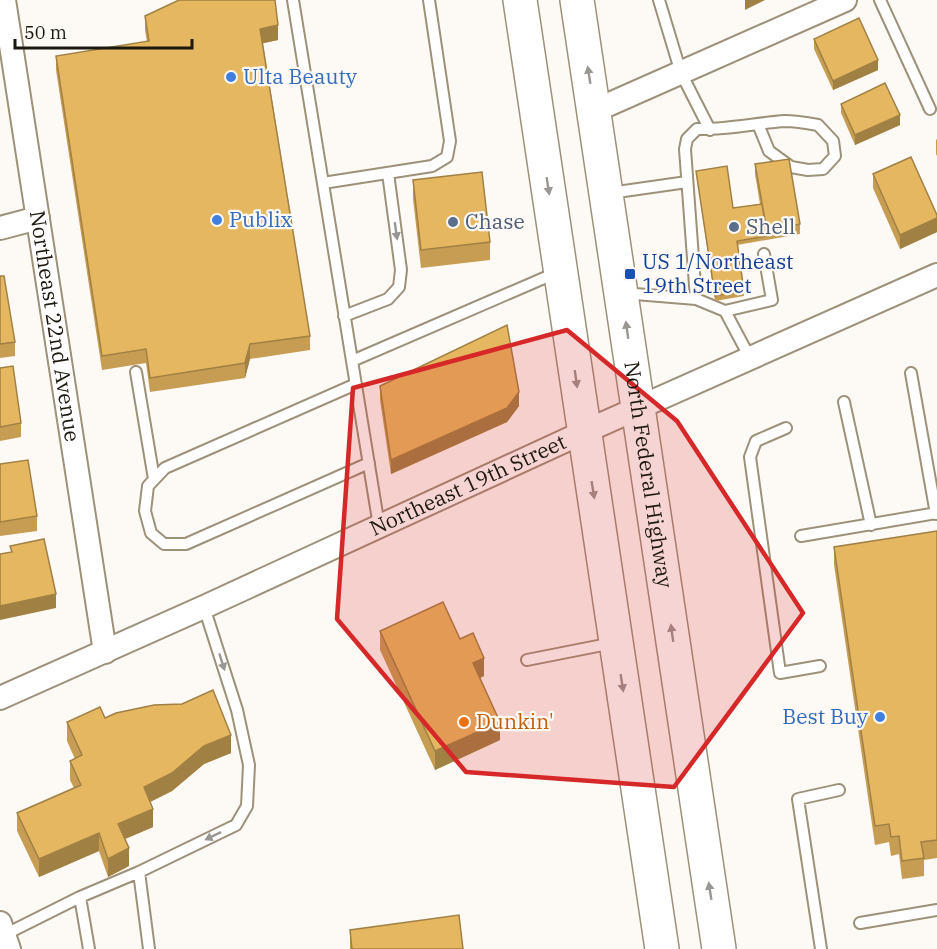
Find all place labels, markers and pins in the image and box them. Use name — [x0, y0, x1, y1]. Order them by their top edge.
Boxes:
place label: Ulta Beauty — [243, 62, 358, 90]
marker: Ulta Beauty — [224, 70, 238, 84]
place label: Publix — [229, 205, 293, 233]
place label: Chase — [465, 207, 525, 235]
place label: Shell — [746, 212, 795, 240]
marker: Publix — [210, 213, 224, 227]
marker: Chase — [446, 215, 460, 229]
marker: Shell — [727, 220, 741, 234]
place label: US 1/Northeast 19th Street — [642, 247, 794, 299]
marker: US 1/Northeast 19th Street — [623, 267, 637, 281]
place label: Best Buy — [782, 702, 869, 730]
place label: Dunkin' — [476, 707, 554, 735]
marker: Best Buy — [873, 710, 887, 724]
marker: Dunkin' — [457, 715, 471, 729]

